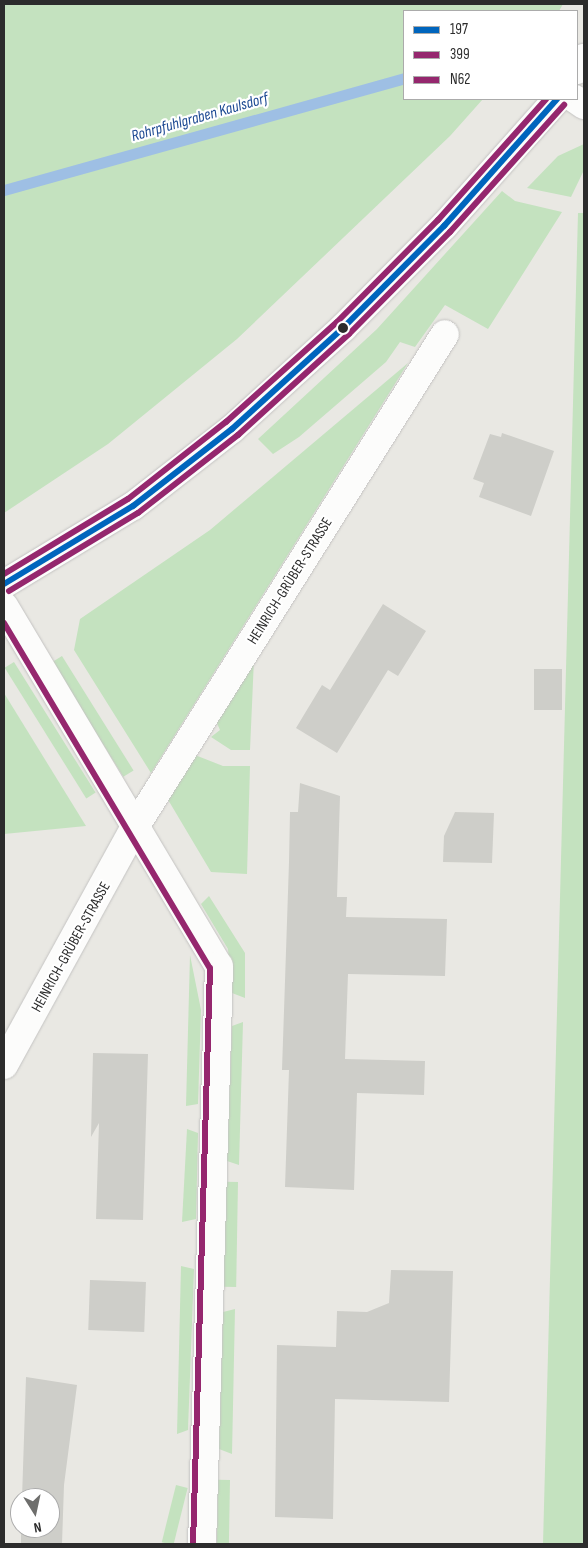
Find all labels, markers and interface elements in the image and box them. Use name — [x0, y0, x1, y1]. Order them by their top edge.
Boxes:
legend — [403, 10, 578, 100]
text: 197 — [450, 20, 468, 39]
text: 399 — [450, 45, 470, 64]
text: N62 — [450, 70, 471, 89]
water label: Rohrpfuhlgraben Kaulsdorf — [129, 89, 271, 147]
unlabelled marker — [338, 323, 348, 333]
street label: HEINRICH-GRÜBER-STRASSE — [244, 514, 336, 648]
street label: HEINRICH-GRÜBER-STRASSE — [28, 879, 114, 1015]
north arrow — [10, 1488, 60, 1538]
text: N — [32, 1518, 43, 1536]

